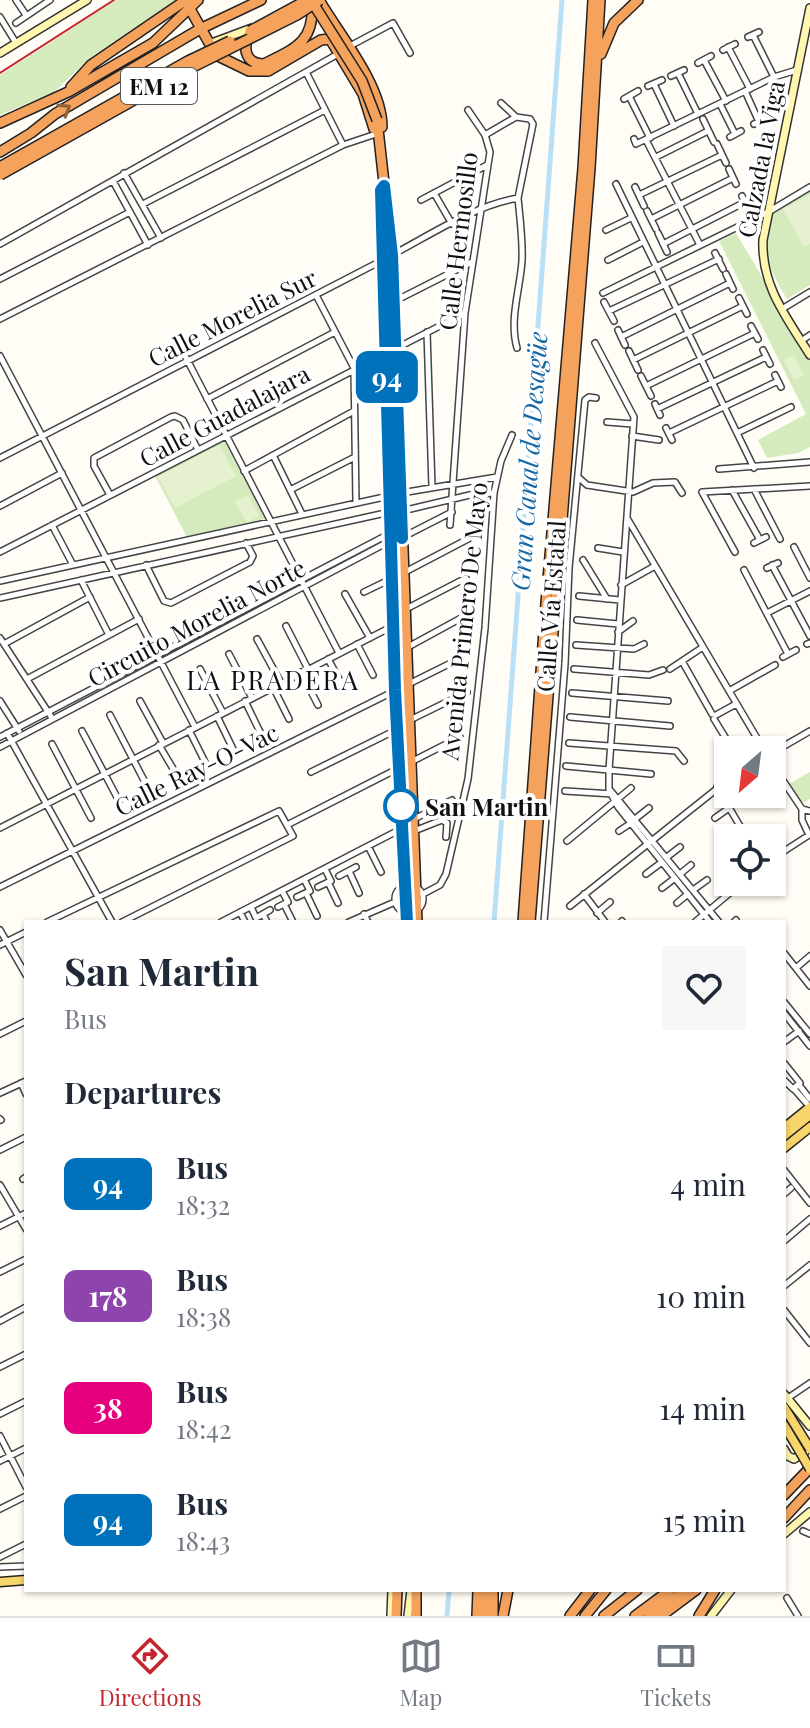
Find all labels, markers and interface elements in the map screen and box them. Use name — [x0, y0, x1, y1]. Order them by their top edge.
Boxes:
road number: EM 12 — [121, 68, 197, 104]
street label: Calzada la Viga — [729, 78, 791, 240]
one-way arrow — [56, 103, 71, 118]
street label: Calle Hermosillo — [430, 150, 484, 332]
street label: Calle Morelia Sur — [142, 261, 322, 373]
water label: Gran Canal de Desagüe — [501, 330, 555, 592]
line badge: 94 — [351, 351, 423, 403]
street label: Calle Guadalajara — [133, 357, 315, 473]
text: 94 — [372, 358, 402, 395]
street label: Avenida Primero De Mayo — [432, 480, 494, 763]
street label: Calle Vía Estatal — [528, 519, 572, 693]
street label: Circuito Morelia Norte — [81, 551, 311, 693]
district label: LA PRADERA — [186, 662, 360, 697]
street label: Calle Ray-O-Vac — [109, 716, 283, 822]
north arrow — [714, 736, 786, 808]
map controls — [714, 736, 786, 896]
marker: San Martin — [384, 789, 418, 823]
place label: San Martin — [425, 790, 549, 822]
button: locate — [714, 824, 786, 896]
text: San Martin — [64, 945, 259, 996]
button: heart — [662, 946, 746, 1030]
text: Bus — [64, 1001, 107, 1036]
text: Departures — [64, 1072, 221, 1112]
text: Bus — [176, 1147, 228, 1187]
text: 4 min — [670, 1164, 746, 1204]
text: 94 — [93, 1165, 123, 1202]
text: 18:32 — [176, 1187, 230, 1222]
text: Bus — [176, 1259, 228, 1299]
text: 10 min — [656, 1276, 746, 1316]
text: 178 — [88, 1277, 128, 1314]
text: 18:38 — [176, 1299, 231, 1334]
text: Bus — [176, 1371, 228, 1411]
text: 14 min — [659, 1388, 746, 1428]
text: 38 — [93, 1389, 123, 1426]
text: 18:42 — [176, 1411, 231, 1446]
text: Bus — [176, 1483, 228, 1523]
text: 15 min — [662, 1500, 746, 1540]
text: 94 — [93, 1501, 123, 1538]
text: 18:43 — [176, 1523, 230, 1558]
tab: Directions — [99, 1634, 201, 1712]
tab: Map — [399, 1634, 443, 1712]
tab: Tickets — [640, 1634, 711, 1712]

